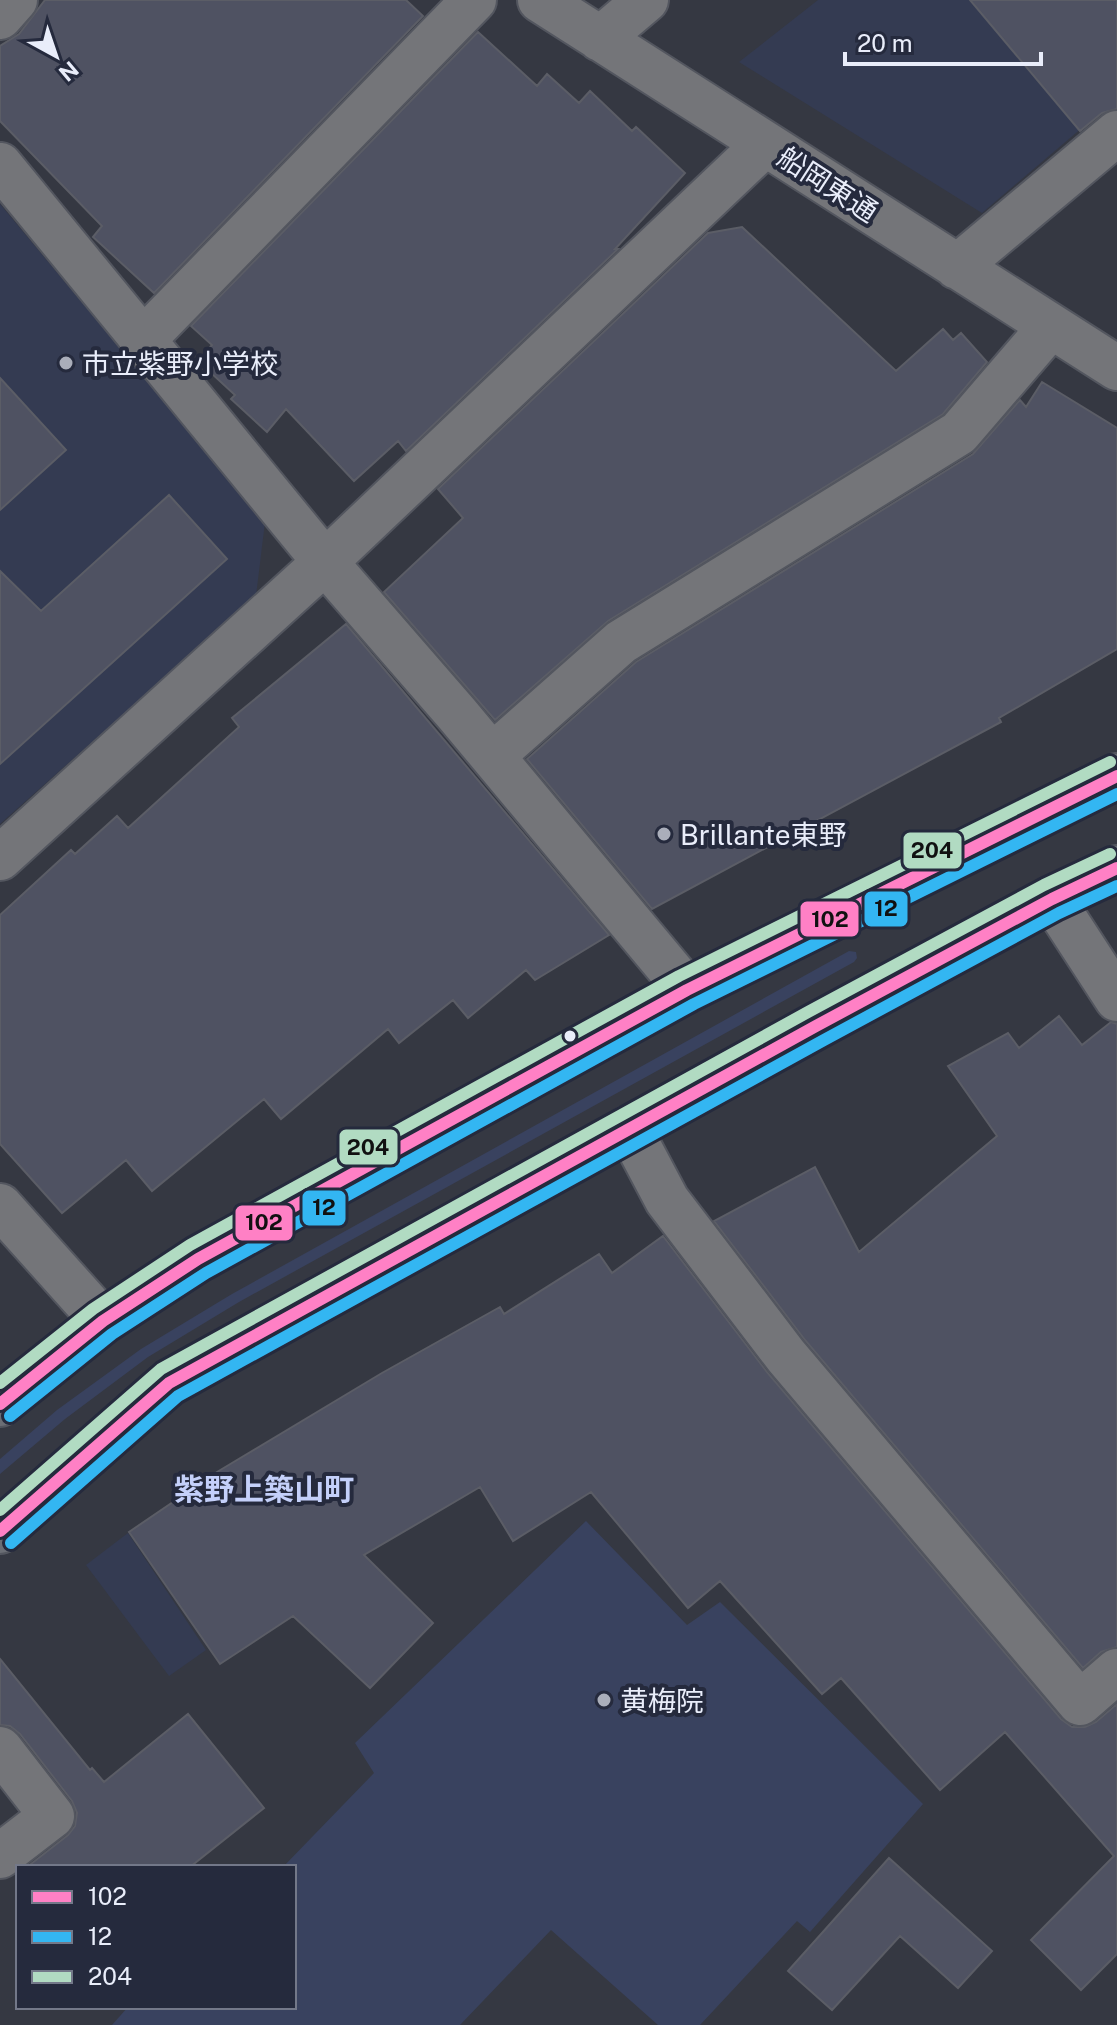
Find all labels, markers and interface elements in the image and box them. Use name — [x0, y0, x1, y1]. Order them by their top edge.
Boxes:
north arrow — [16, 16, 96, 96]
scale bar — [845, 16, 1041, 66]
text: 20 m — [857, 29, 913, 57]
text: N — [54, 56, 84, 87]
street label: 船岡東通 — [772, 140, 884, 228]
place label: 市立紫野小学校 — [82, 347, 278, 380]
marker: 市立紫野小学校 — [57, 354, 75, 372]
place label: Brillante東野 — [680, 818, 847, 851]
marker: Brillante東野 — [655, 825, 673, 843]
line badge: 204 — [902, 831, 963, 870]
text: 204 — [911, 837, 953, 863]
line badge: 12 — [863, 890, 909, 928]
text: 12 — [874, 895, 898, 921]
line badge: 102 — [799, 900, 860, 938]
text: 102 — [811, 906, 849, 932]
unlabelled marker — [562, 1028, 578, 1044]
line badge: 204 — [338, 1128, 399, 1166]
text: 204 — [347, 1134, 389, 1160]
line badge: 12 — [301, 1189, 347, 1227]
text: 12 — [312, 1194, 336, 1220]
line badge: 102 — [234, 1204, 294, 1242]
text: 102 — [245, 1209, 283, 1235]
district label: 紫野上築山町 — [174, 1471, 354, 1507]
place label: 黄梅院 — [620, 1684, 704, 1717]
marker: 黄梅院 — [595, 1691, 613, 1709]
legend — [16, 1865, 296, 2009]
text: 102 — [88, 1882, 127, 1910]
text: 12 — [88, 1922, 112, 1950]
text: 204 — [88, 1962, 132, 1990]

